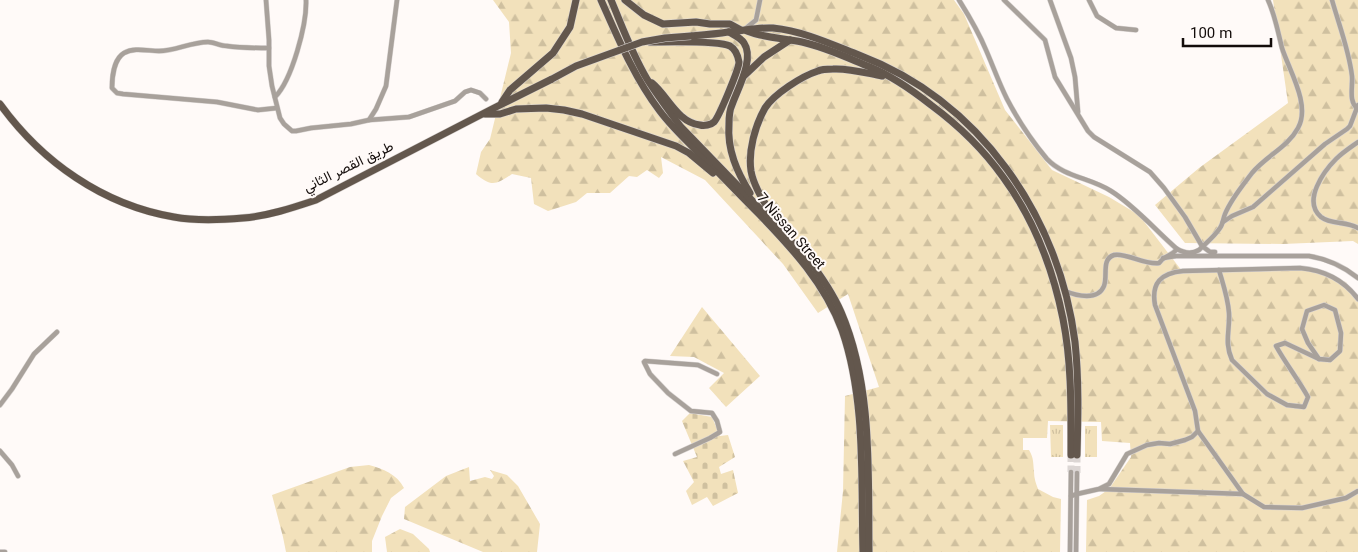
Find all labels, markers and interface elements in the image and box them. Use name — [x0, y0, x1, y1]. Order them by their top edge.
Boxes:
scale bar — [1183, 15, 1270, 47]
text: 100 m — [1190, 23, 1232, 46]
street label: طريق القصر الثاني — [300, 137, 398, 199]
street label: 7 Nissan Street — [750, 189, 830, 276]

